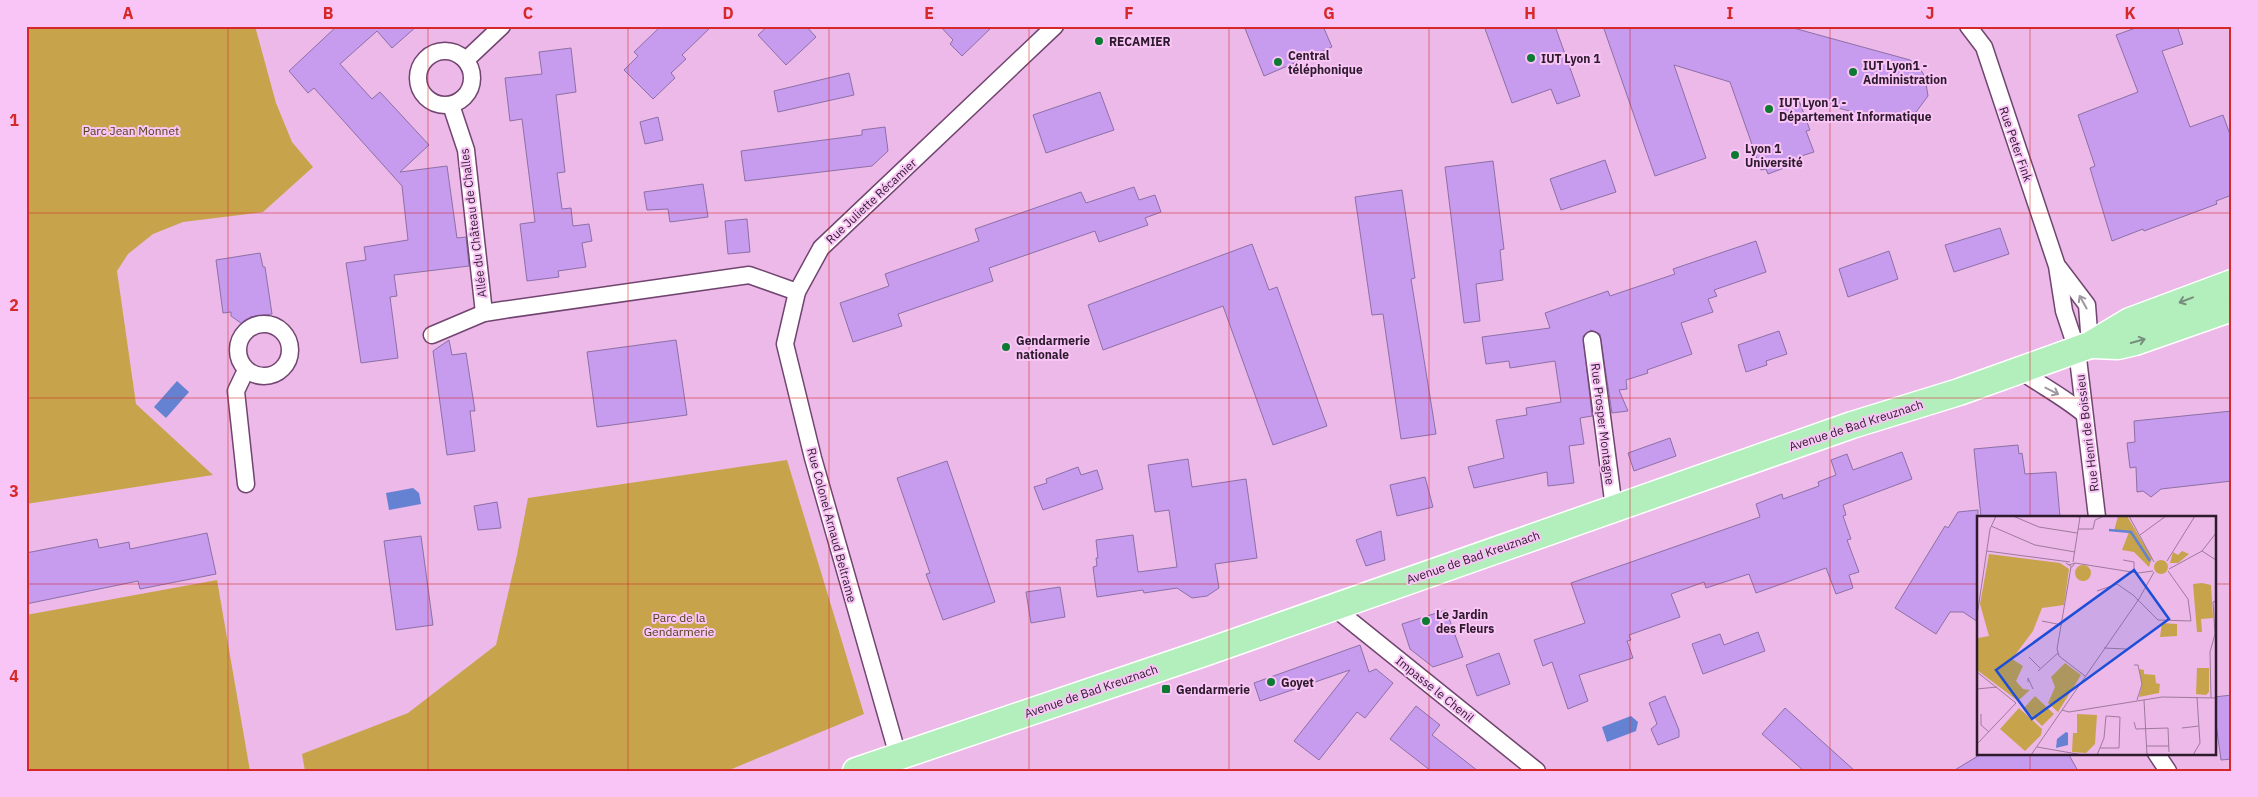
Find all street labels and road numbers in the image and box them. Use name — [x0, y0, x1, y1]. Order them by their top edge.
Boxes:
street label: Rue Peter Fink — [1996, 105, 2036, 184]
street label: Allée du Château de Challes — [456, 147, 490, 298]
street label: Rue Juliette Récamier — [823, 155, 920, 247]
street label: Rue Prosper Montagne — [1588, 362, 1618, 486]
street label: Rue Henri de Boissieu — [2072, 374, 2102, 492]
street label: Avenue de Bad Kreuznach — [1787, 396, 1925, 454]
street label: Rue Colonel Arnaud Beltrame — [804, 446, 860, 604]
street label: Avenue de Bad Kreuznach — [1404, 527, 1542, 587]
street label: Impasse le Chenil — [1393, 653, 1477, 725]
street label: Avenue de Bad Kreuznach — [1022, 661, 1160, 721]

